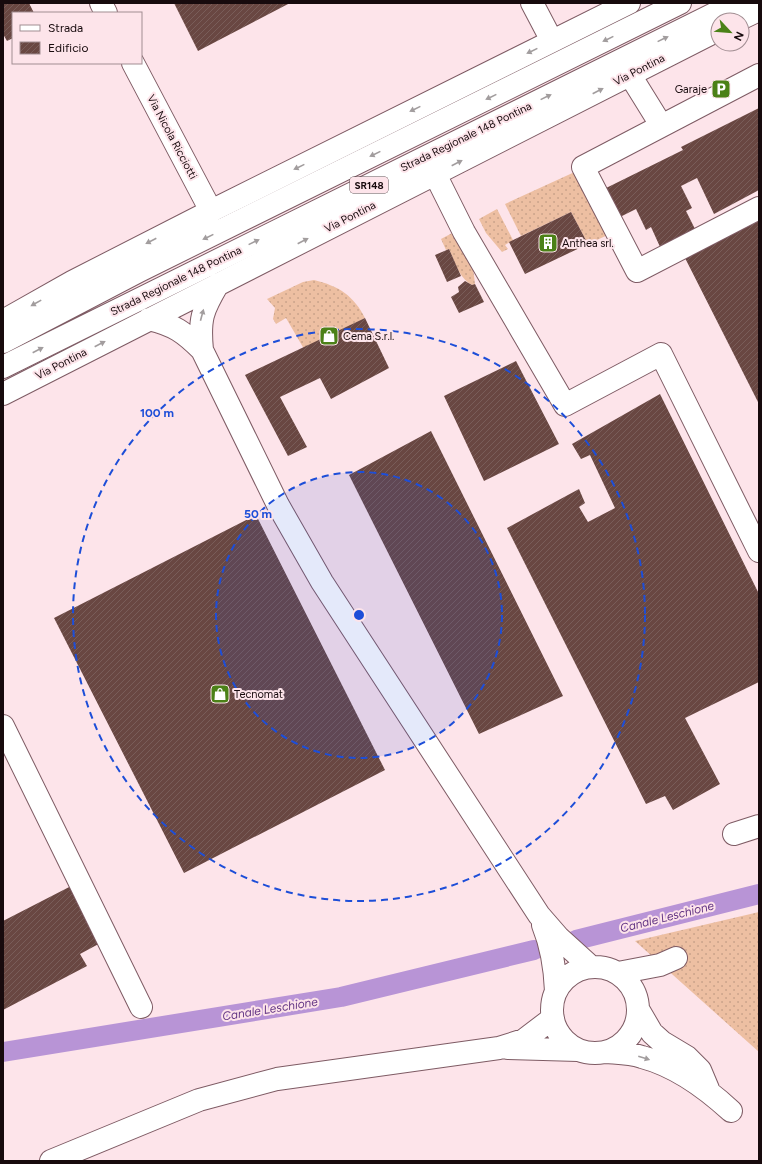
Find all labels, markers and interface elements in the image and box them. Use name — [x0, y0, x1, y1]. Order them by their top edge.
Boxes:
legend — [12, 12, 142, 64]
north arrow — [710, 12, 750, 52]
text: Strada — [48, 21, 83, 35]
text: N — [731, 29, 746, 43]
one-way arrow — [602, 36, 614, 42]
one-way arrow — [657, 36, 669, 42]
text: Edificio — [48, 41, 88, 55]
one-way arrow — [526, 48, 538, 55]
street label: Via Pontina — [611, 52, 667, 88]
parking icon: Garaje — [710, 78, 732, 100]
place label: Garaje — [675, 83, 707, 96]
one-way arrow — [592, 88, 603, 95]
street label: Via Nicola Ricciotti — [144, 93, 200, 181]
one-way arrow — [486, 94, 497, 100]
one-way arrow — [541, 94, 552, 100]
street label: Strada Regionale 148 Pontina — [398, 100, 534, 174]
one-way arrow — [410, 106, 421, 112]
one-way arrow — [369, 151, 381, 157]
one-way arrow — [451, 160, 462, 166]
one-way arrow — [293, 164, 305, 170]
road number: SR148 — [350, 177, 388, 193]
street label: Via Pontina — [322, 199, 378, 235]
building icon: Anthea srl. — [537, 232, 559, 254]
one-way arrow — [202, 234, 214, 240]
place label: Anthea srl. — [562, 237, 614, 250]
one-way arrow — [145, 238, 157, 245]
one-way arrow — [298, 238, 309, 244]
one-way arrow — [249, 239, 260, 245]
street label: Strada Regionale 148 Pontina — [108, 244, 244, 318]
one-way arrow — [30, 299, 42, 306]
one-way arrow — [200, 309, 206, 322]
shop icon: Cema S.r.l. — [318, 325, 340, 347]
place label: Cema S.r.l. — [343, 330, 394, 343]
one-way arrow — [94, 341, 106, 347]
street label: Via Pontina — [33, 346, 89, 382]
one-way arrow — [32, 347, 44, 353]
text: 100 m — [140, 406, 174, 420]
text: 50 m — [244, 507, 272, 521]
centre of rings — [352, 608, 366, 622]
shop icon: Tecnomat — [209, 683, 231, 705]
place label: Tecnomat — [234, 688, 283, 701]
water label: Canale Leschione — [619, 898, 716, 935]
water label: Canale Leschione — [221, 994, 319, 1023]
one-way arrow — [638, 1055, 650, 1061]

